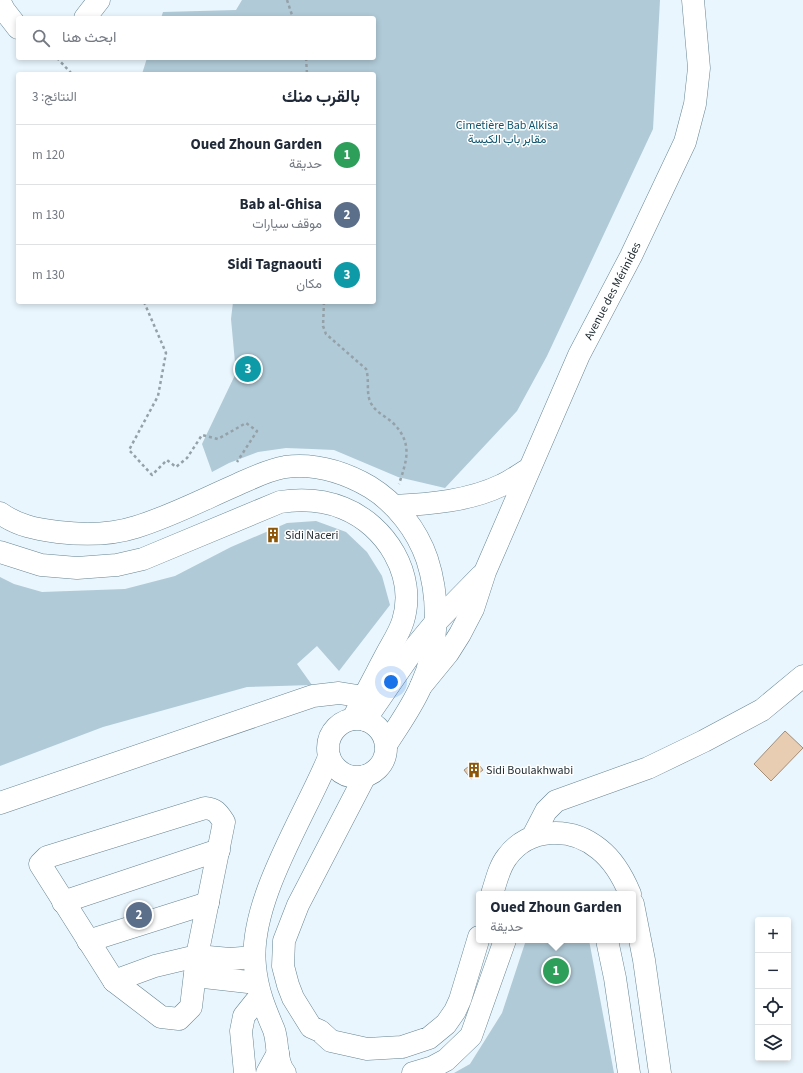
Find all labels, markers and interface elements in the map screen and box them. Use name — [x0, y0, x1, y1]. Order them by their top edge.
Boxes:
search box — [16, 16, 376, 60]
icon: search — [30, 27, 52, 49]
text: ابحث هنا — [62, 27, 116, 48]
text: بالقرب منك — [282, 85, 360, 109]
text: النتائج: 3 — [32, 88, 77, 106]
park label: Cimetière Bab Alkisa مقابر باب الكيسة — [456, 117, 558, 148]
text: Oued Zhoun Garden — [191, 134, 322, 155]
text: 120 m — [32, 146, 65, 164]
text: 1 — [344, 146, 350, 164]
text: حديقة — [289, 155, 322, 173]
text: Bab al-Ghisa — [239, 194, 322, 215]
text: 130 m — [32, 206, 65, 224]
text: 2 — [344, 206, 350, 224]
text: موقف سيارات — [252, 215, 322, 233]
street label: Avenue des Mérinides — [580, 239, 645, 343]
text: Sidi Tagnaouti — [227, 254, 322, 275]
text: 130 m — [32, 266, 65, 284]
text: 3 — [344, 266, 350, 284]
text: مكان — [296, 275, 322, 293]
pin: 3 — [235, 354, 261, 384]
building icon: Sidi Naceri — [264, 526, 282, 544]
place label: Sidi Naceri — [285, 527, 339, 544]
your location — [381, 672, 401, 692]
building icon: Sidi Boulakhwabi — [465, 761, 483, 779]
place label: Sidi Boulakhwabi — [486, 762, 573, 779]
popup — [476, 891, 636, 943]
text: Oued Zhoun Garden — [490, 897, 622, 918]
pin: 2 — [126, 900, 152, 930]
map controls — [755, 917, 791, 1061]
button: + — [755, 917, 791, 953]
text: حديقة — [490, 918, 523, 936]
button: − — [755, 953, 791, 989]
pin: 1 — [543, 956, 569, 986]
button: locate — [755, 989, 791, 1025]
button: layers — [755, 1025, 791, 1061]

